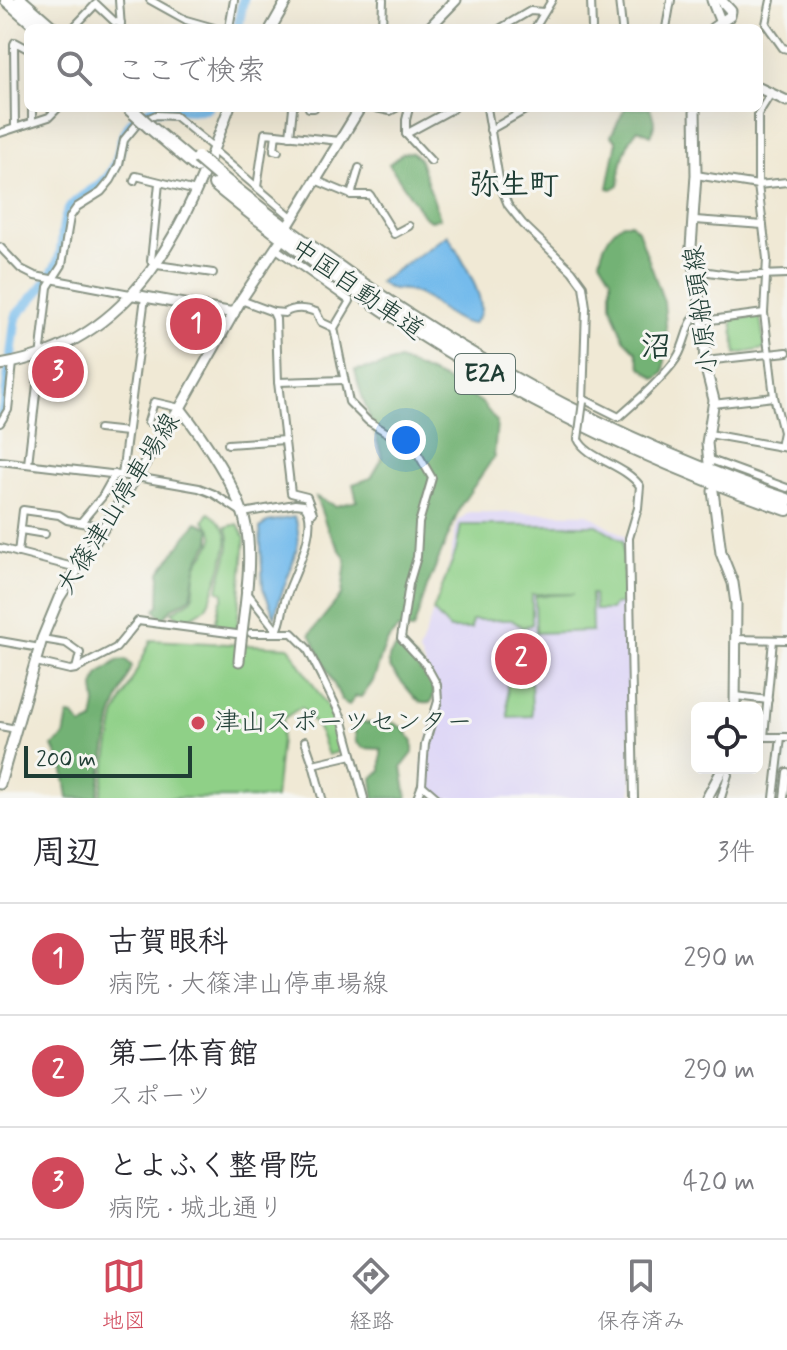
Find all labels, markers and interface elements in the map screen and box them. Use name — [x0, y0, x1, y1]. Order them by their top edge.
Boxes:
search box — [24, 24, 763, 112]
icon: search — [52, 46, 96, 90]
text: ここで検索 — [116, 52, 266, 91]
district label: 弥生町 — [469, 166, 559, 205]
street label: 中国自動車道 — [283, 231, 431, 349]
street label: 小原船頭線 — [677, 243, 727, 377]
pin: 1 — [170, 294, 222, 354]
district label: 沼 — [641, 328, 671, 367]
pin: 3 — [32, 342, 84, 402]
road number: E2A — [455, 354, 515, 394]
street label: 大篠津山停車場線 — [49, 407, 189, 601]
your location — [386, 420, 426, 460]
pin: 2 — [495, 629, 547, 689]
map controls — [691, 702, 763, 774]
button: locate — [691, 702, 763, 774]
place label: 津山スポーツセンター — [214, 706, 472, 740]
marker: 津山スポーツセンター — [189, 714, 207, 732]
scale bar — [24, 742, 192, 778]
text: 200 m — [36, 746, 96, 774]
text: 周辺 — [32, 831, 100, 876]
text: 3件 — [717, 836, 755, 870]
text: 古賀眼科 — [108, 923, 228, 962]
text: 1 — [52, 942, 64, 976]
text: 290 m — [683, 942, 755, 976]
text: 病院 · 大篠津山停車場線 — [108, 968, 388, 1002]
text: 第二体育館 — [108, 1035, 258, 1074]
text: 2 — [52, 1054, 64, 1088]
text: 290 m — [683, 1054, 755, 1088]
text: スポーツ — [108, 1080, 211, 1114]
text: とよふく整骨院 — [108, 1147, 318, 1186]
text: 3 — [52, 1166, 64, 1200]
text: 420 m — [683, 1166, 755, 1200]
text: 病院 · 城北通り — [108, 1192, 284, 1226]
tab: 地図 — [102, 1254, 146, 1336]
tab: 経路 — [349, 1254, 393, 1336]
tab: 保存済み — [597, 1254, 685, 1336]

